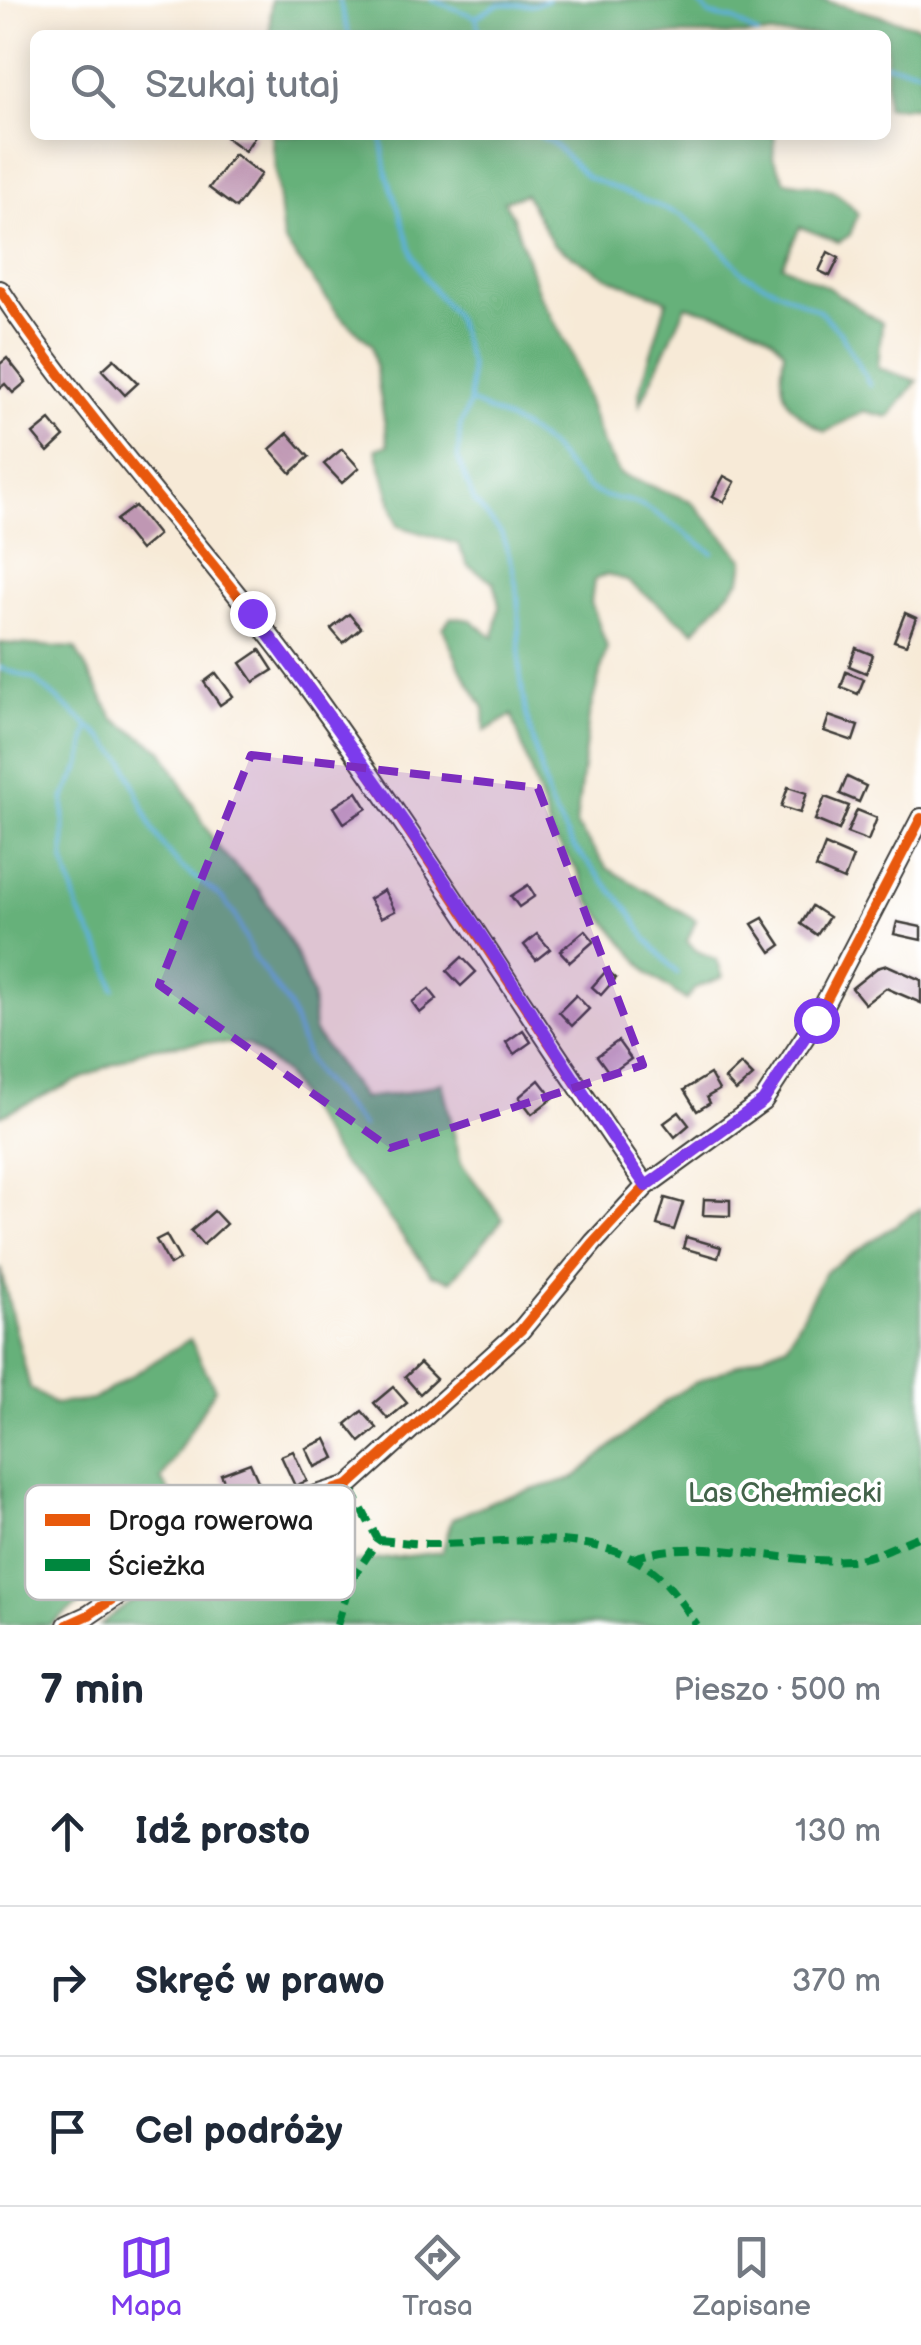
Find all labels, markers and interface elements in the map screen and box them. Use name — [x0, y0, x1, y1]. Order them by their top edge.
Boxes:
search box — [30, 30, 891, 140]
icon: search — [65, 58, 120, 113]
text: Szukaj tutaj — [145, 63, 340, 108]
route end — [230, 591, 276, 637]
route start — [794, 998, 840, 1044]
park label: Las Chełmiecki — [688, 1477, 882, 1510]
legend — [25, 1485, 355, 1600]
text: Droga rowerowa — [108, 1505, 314, 1538]
text: Ścieżka — [108, 1549, 206, 1583]
text: 7 min — [40, 1665, 144, 1716]
text: Pieszo · 500 m — [674, 1671, 881, 1710]
icon: ahead — [40, 1804, 95, 1859]
text: Idź prosto — [135, 1809, 310, 1854]
text: 130 m — [795, 1812, 881, 1851]
icon: right — [40, 1954, 95, 2009]
text: Skręć w prawo — [135, 1959, 385, 2004]
text: 370 m — [792, 1962, 881, 2001]
icon: arrive — [40, 2104, 95, 2159]
text: Cel podróży — [135, 2109, 343, 2154]
tab: Mapa — [110, 2230, 182, 2323]
tab: Trasa — [402, 2230, 473, 2323]
tab: Zapisane — [693, 2230, 811, 2323]

